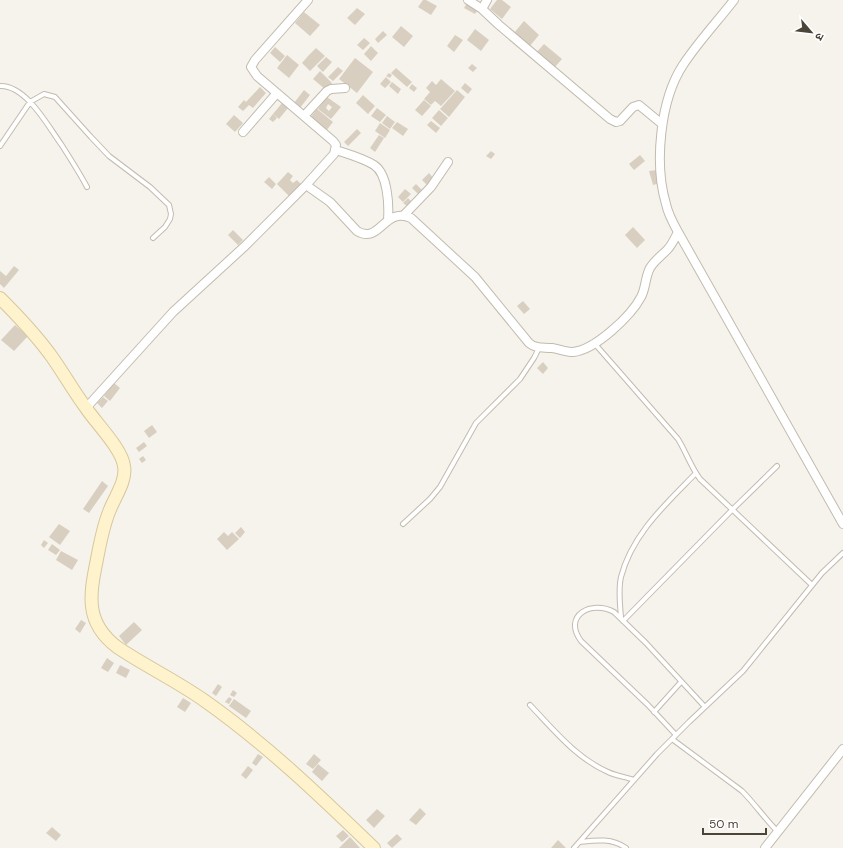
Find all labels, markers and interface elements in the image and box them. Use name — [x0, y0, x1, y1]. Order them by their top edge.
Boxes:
north arrow — [791, 12, 831, 52]
text: उ — [812, 31, 828, 43]
scale bar — [703, 810, 766, 836]
text: 50 m — [709, 816, 738, 832]

